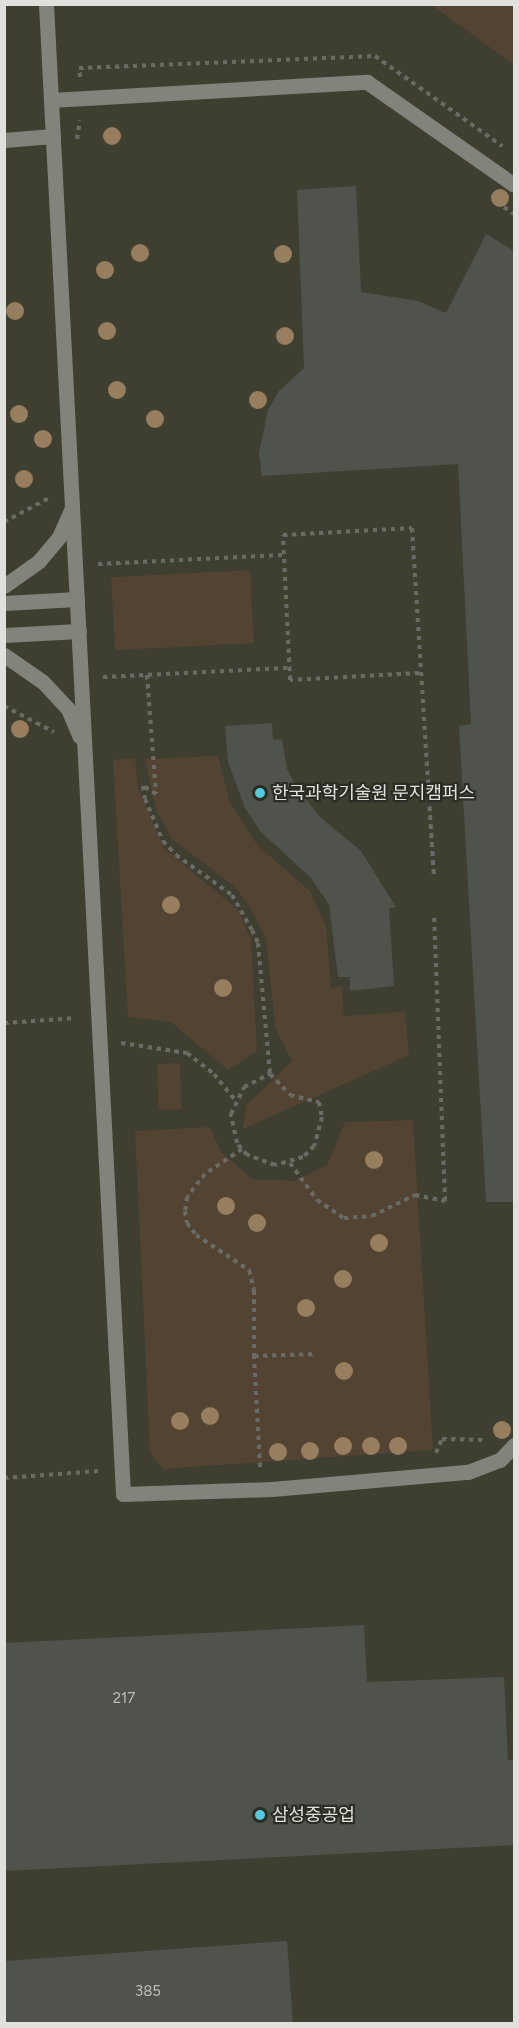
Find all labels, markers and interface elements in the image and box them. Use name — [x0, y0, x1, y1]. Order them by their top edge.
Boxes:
place label: 한국과학기술원 문지캠퍼스 — [272, 782, 475, 804]
marker: 한국과학기술원 문지캠퍼스 — [253, 786, 267, 800]
house number: 217 — [113, 1690, 135, 1708]
place label: 삼성중공업 — [272, 1804, 355, 1826]
marker: 삼성중공업 — [253, 1808, 267, 1822]
house number: 385 — [135, 1983, 161, 2001]

